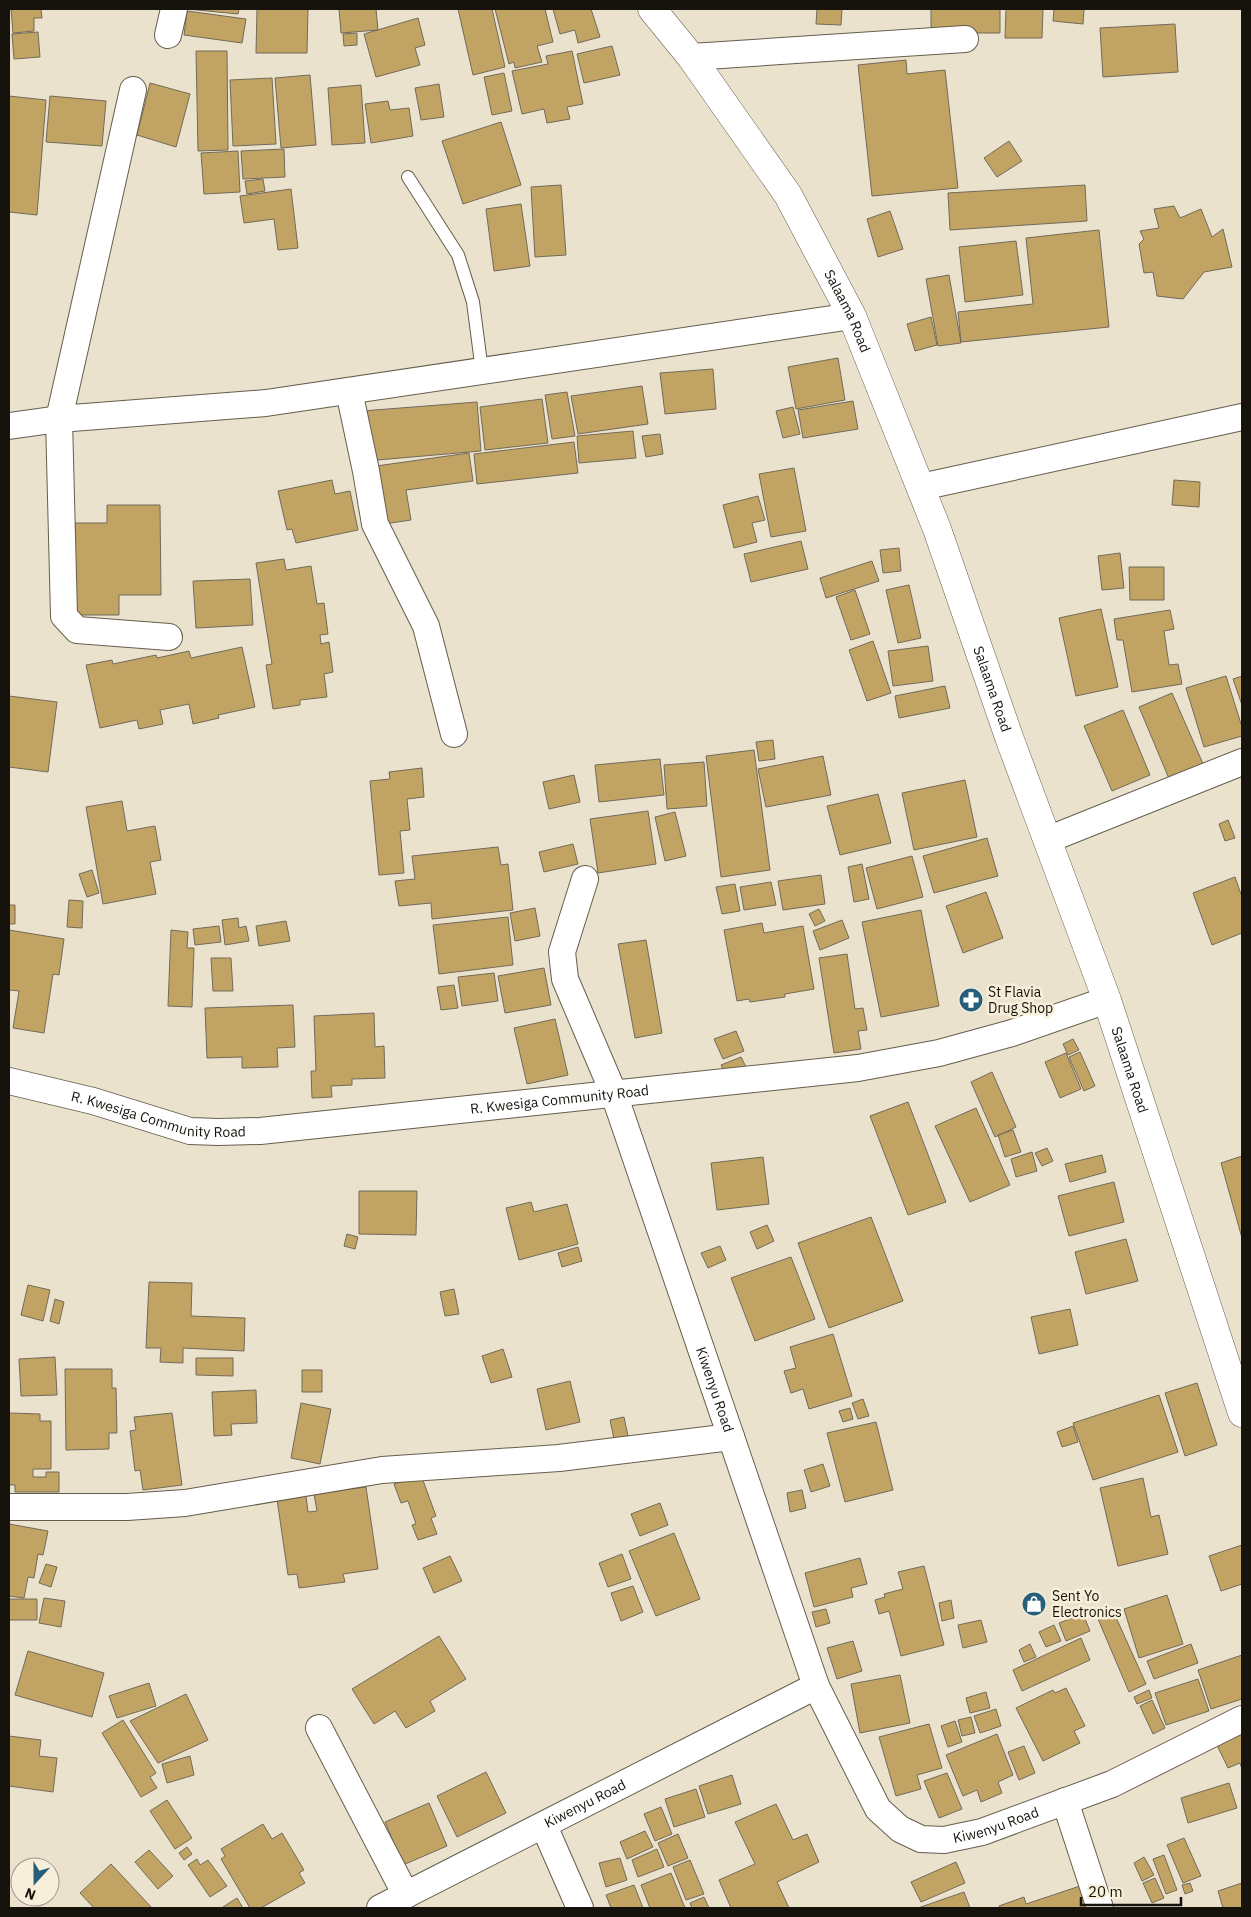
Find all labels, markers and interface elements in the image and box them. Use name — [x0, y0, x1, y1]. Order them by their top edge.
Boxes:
street label: Salaama Road — [820, 267, 875, 355]
street label: Salaama Road — [969, 644, 1015, 734]
place label: St Flavia Drug Shop — [988, 983, 1053, 1017]
pharmacy icon: St Flavia Drug Shop — [958, 987, 984, 1013]
street label: Salaama Road — [1107, 1024, 1152, 1115]
street label: R. Kwesiga Community Road — [469, 1081, 650, 1118]
street label: R. Kwesiga Community Road — [69, 1087, 246, 1141]
street label: Kiwenyu Road — [692, 1345, 738, 1435]
place label: Sent Yo Electronics — [1052, 1587, 1122, 1621]
shop icon: Sent Yo Electronics — [1021, 1591, 1047, 1617]
street label: Kiwenyu Road — [541, 1775, 629, 1832]
street label: Kiwenyu Road — [951, 1803, 1041, 1847]
north arrow — [10, 1857, 60, 1907]
scale bar — [1081, 1874, 1181, 1906]
text: 20 m — [1088, 1882, 1123, 1901]
text: N — [22, 1884, 38, 1904]

